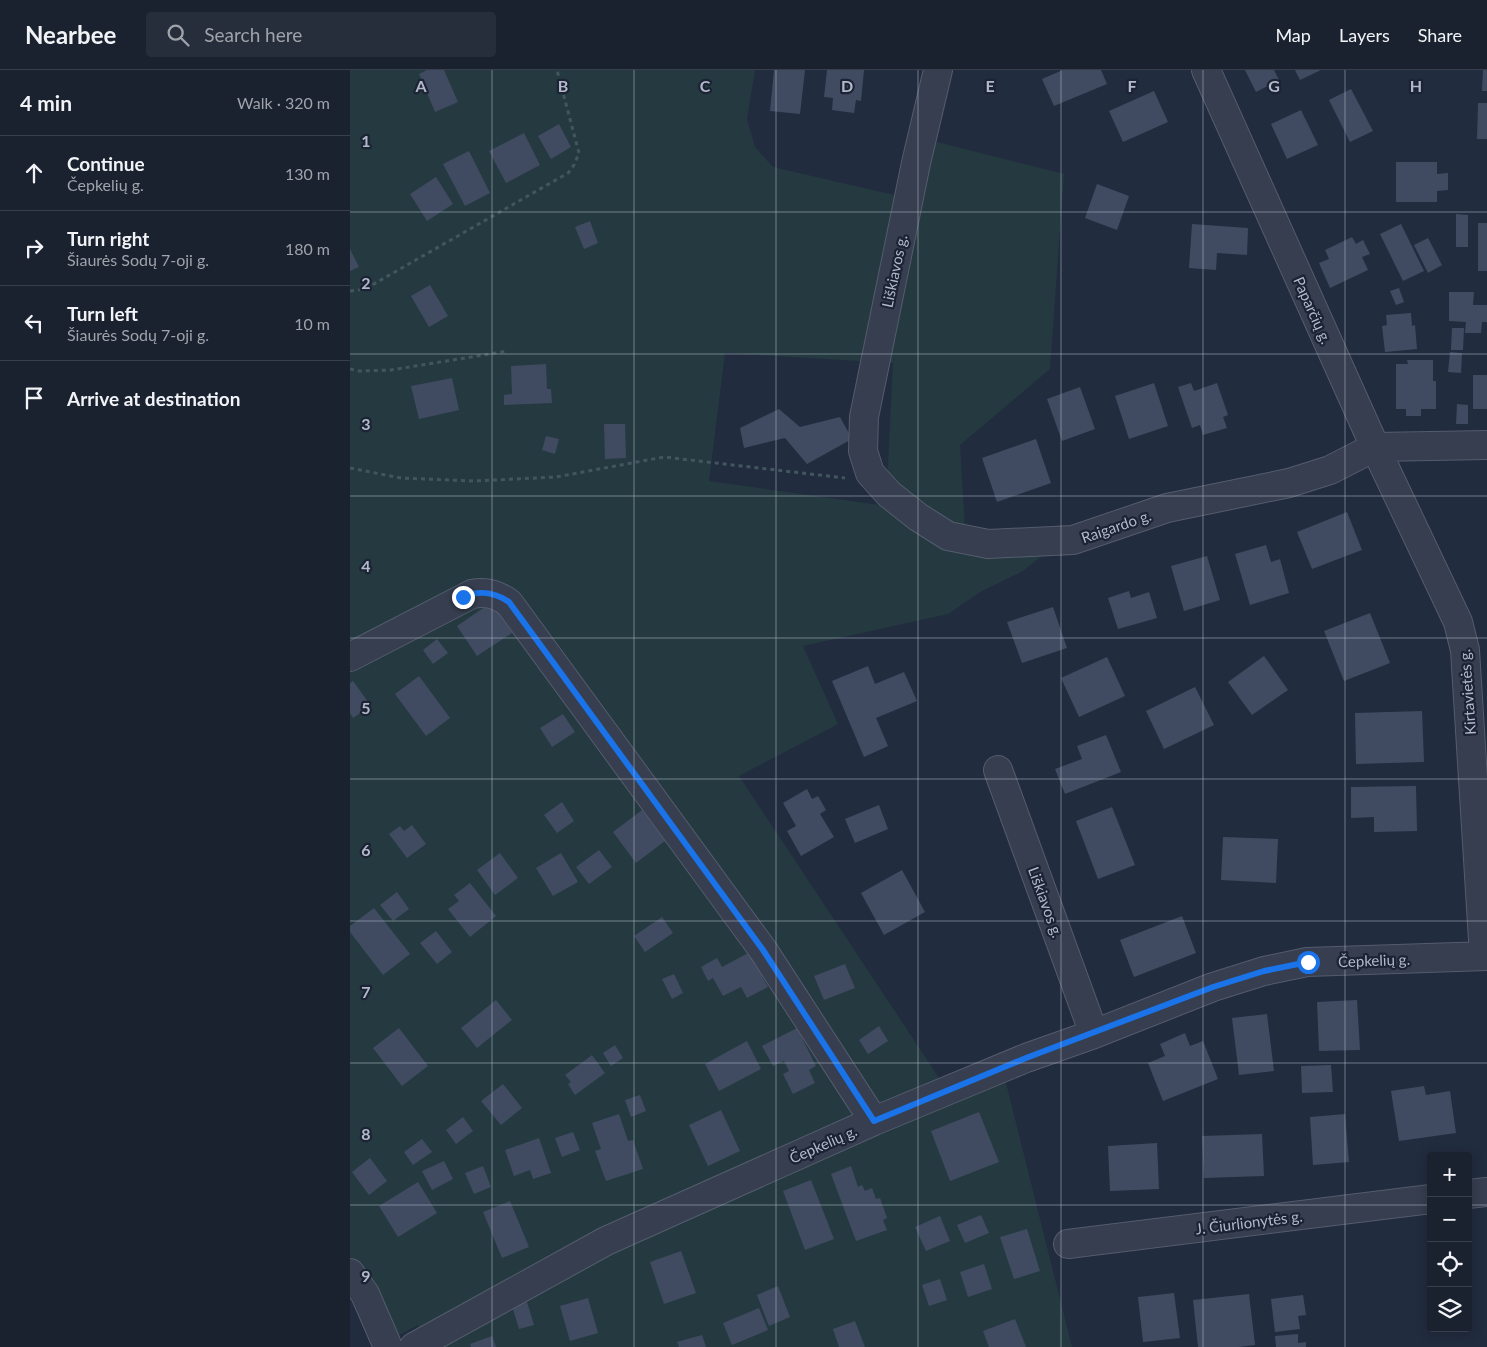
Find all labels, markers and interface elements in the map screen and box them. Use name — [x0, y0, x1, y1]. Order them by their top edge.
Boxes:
search box — [146, 12, 496, 57]
text: Nearbee — [25, 20, 116, 49]
icon: search — [164, 21, 192, 49]
text: Search here — [204, 23, 302, 46]
text: Map — [1275, 24, 1311, 46]
text: Layers — [1339, 24, 1390, 46]
text: Share — [1418, 24, 1462, 46]
text: A — [414, 76, 427, 95]
text: B — [558, 76, 568, 95]
text: C — [700, 76, 711, 95]
text: D — [841, 76, 853, 95]
text: E — [985, 76, 995, 95]
text: F — [1127, 76, 1137, 95]
text: G — [1268, 76, 1280, 95]
text: H — [1410, 76, 1422, 95]
text: 4 min — [20, 90, 72, 115]
text: Walk · 320 m — [237, 93, 330, 112]
text: 1 — [361, 131, 371, 150]
text: Continue — [67, 152, 145, 175]
icon: ahead — [20, 159, 48, 187]
text: 130 m — [285, 164, 330, 183]
text: Čepkelių g. — [67, 175, 144, 194]
text: Turn right — [67, 227, 149, 250]
street label: Liškiavos g. — [878, 233, 910, 309]
icon: right — [20, 234, 48, 262]
text: 180 m — [285, 239, 330, 258]
text: Šiaurės Sodų 7-oji g. — [67, 250, 209, 269]
text: 2 — [361, 273, 371, 292]
street label: Paparčių g. — [1290, 274, 1336, 346]
text: Turn left — [67, 302, 138, 325]
icon: left — [20, 309, 48, 337]
text: 10 m — [294, 314, 330, 333]
text: Šiaurės Sodų 7-oji g. — [67, 325, 209, 344]
icon: arrive — [20, 384, 48, 412]
text: Arrive at destination — [67, 387, 240, 410]
text: 3 — [361, 414, 371, 433]
street label: Raigardo g. — [1079, 506, 1153, 546]
text: 4 — [361, 556, 371, 575]
route end — [452, 586, 475, 609]
street label: Kirtavietės g. — [1455, 649, 1479, 735]
text: 5 — [361, 698, 371, 717]
text: 6 — [361, 840, 371, 859]
street label: Liškiavos g. — [1025, 864, 1067, 940]
street label: Čepkelių g. — [1338, 950, 1410, 970]
route start — [1297, 951, 1320, 974]
text: 7 — [361, 982, 371, 1001]
street label: Čepkelių g. — [786, 1121, 860, 1167]
text: 8 — [361, 1124, 371, 1143]
map controls — [1427, 1152, 1472, 1332]
button: + — [1427, 1152, 1472, 1197]
button: − — [1427, 1197, 1472, 1242]
street label: J. Čiurlionytės g. — [1195, 1207, 1303, 1237]
button: locate — [1427, 1242, 1472, 1287]
text: 9 — [361, 1266, 371, 1285]
button: layers — [1427, 1287, 1472, 1332]

